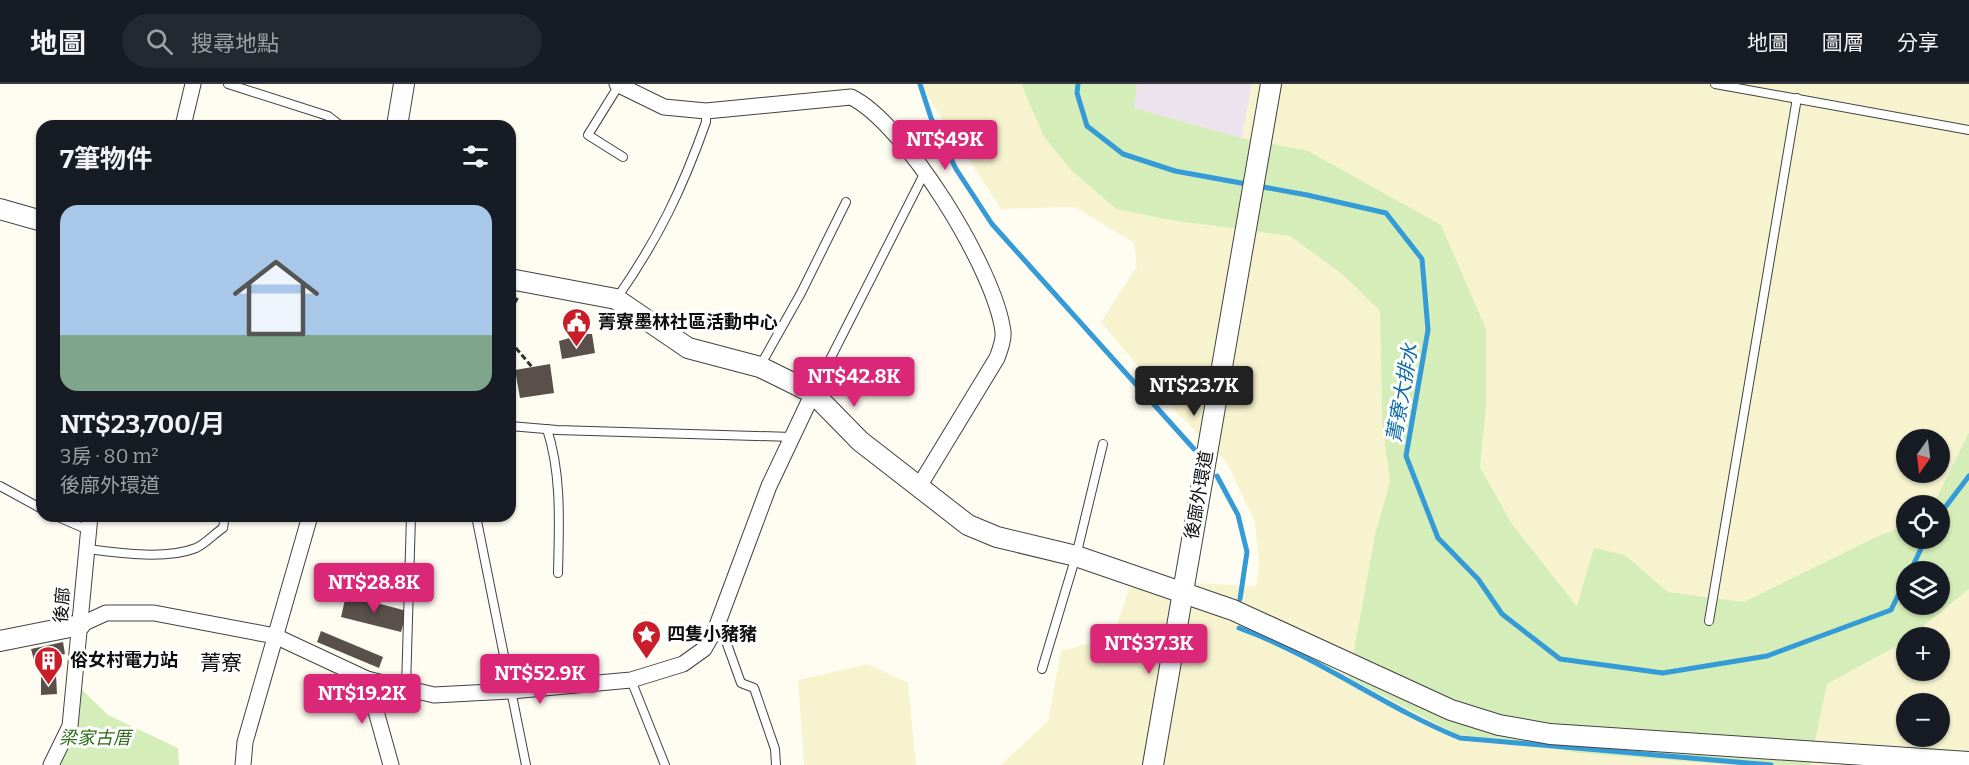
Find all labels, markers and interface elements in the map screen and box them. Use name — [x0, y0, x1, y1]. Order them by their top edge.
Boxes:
search box — [122, 14, 542, 68]
icon: search — [143, 25, 176, 58]
text: 地圖 — [30, 27, 86, 60]
text: 搜尋地點 — [191, 30, 279, 57]
text: 地圖 — [1747, 30, 1789, 56]
text: 圖層 — [1822, 30, 1864, 56]
text: 分享 — [1897, 30, 1939, 56]
pin: NT$49K — [896, 120, 994, 171]
text: NT$49K — [906, 127, 984, 151]
icon: filters — [459, 140, 492, 173]
text: 7筆物件 — [60, 144, 152, 175]
icon: home — [222, 244, 330, 352]
public building icon: 菁寮墨林社區活動中心 — [561, 306, 593, 348]
place label: 菁寮墨林社區活動中心 — [598, 311, 778, 333]
water label: 菁寮大排水 — [1381, 341, 1423, 444]
pin: NT$42.8K — [792, 357, 916, 408]
text: NT$42.8K — [807, 364, 901, 388]
pin: NT$23.7K — [1132, 366, 1256, 417]
text: NT$23.7K — [1149, 373, 1239, 397]
text: NT$23,700/月 — [60, 409, 226, 440]
north arrow — [1896, 429, 1950, 483]
map controls — [1896, 429, 1950, 747]
text: 3房 · 80 m² — [60, 444, 159, 468]
street label: 後廍外環道 — [1180, 449, 1218, 541]
text: 後廍外環道 — [60, 473, 160, 497]
button: locate — [1896, 495, 1950, 549]
button: layers — [1896, 561, 1950, 615]
pin: NT$28.8K — [312, 563, 436, 614]
text: NT$28.8K — [328, 570, 420, 594]
street label: 後廍 — [49, 586, 75, 624]
place icon: 四隻小豬豬 — [630, 618, 662, 660]
place label: 四隻小豬豬 — [667, 623, 757, 645]
pin: NT$37.3K — [1087, 624, 1211, 675]
button: + — [1896, 627, 1950, 681]
text: NT$37.3K — [1104, 631, 1194, 655]
building icon: 俗女村電力站 — [33, 644, 65, 686]
place label: 俗女村電力站 — [70, 649, 178, 671]
district label: 菁寮 — [200, 650, 242, 676]
pin: NT$52.9K — [478, 654, 602, 705]
text: NT$52.9K — [494, 661, 586, 685]
pin: NT$19.2K — [300, 674, 424, 725]
text: NT$19.2K — [318, 681, 406, 705]
button: − — [1896, 693, 1950, 747]
park label: 梁家古厝 — [59, 727, 134, 749]

